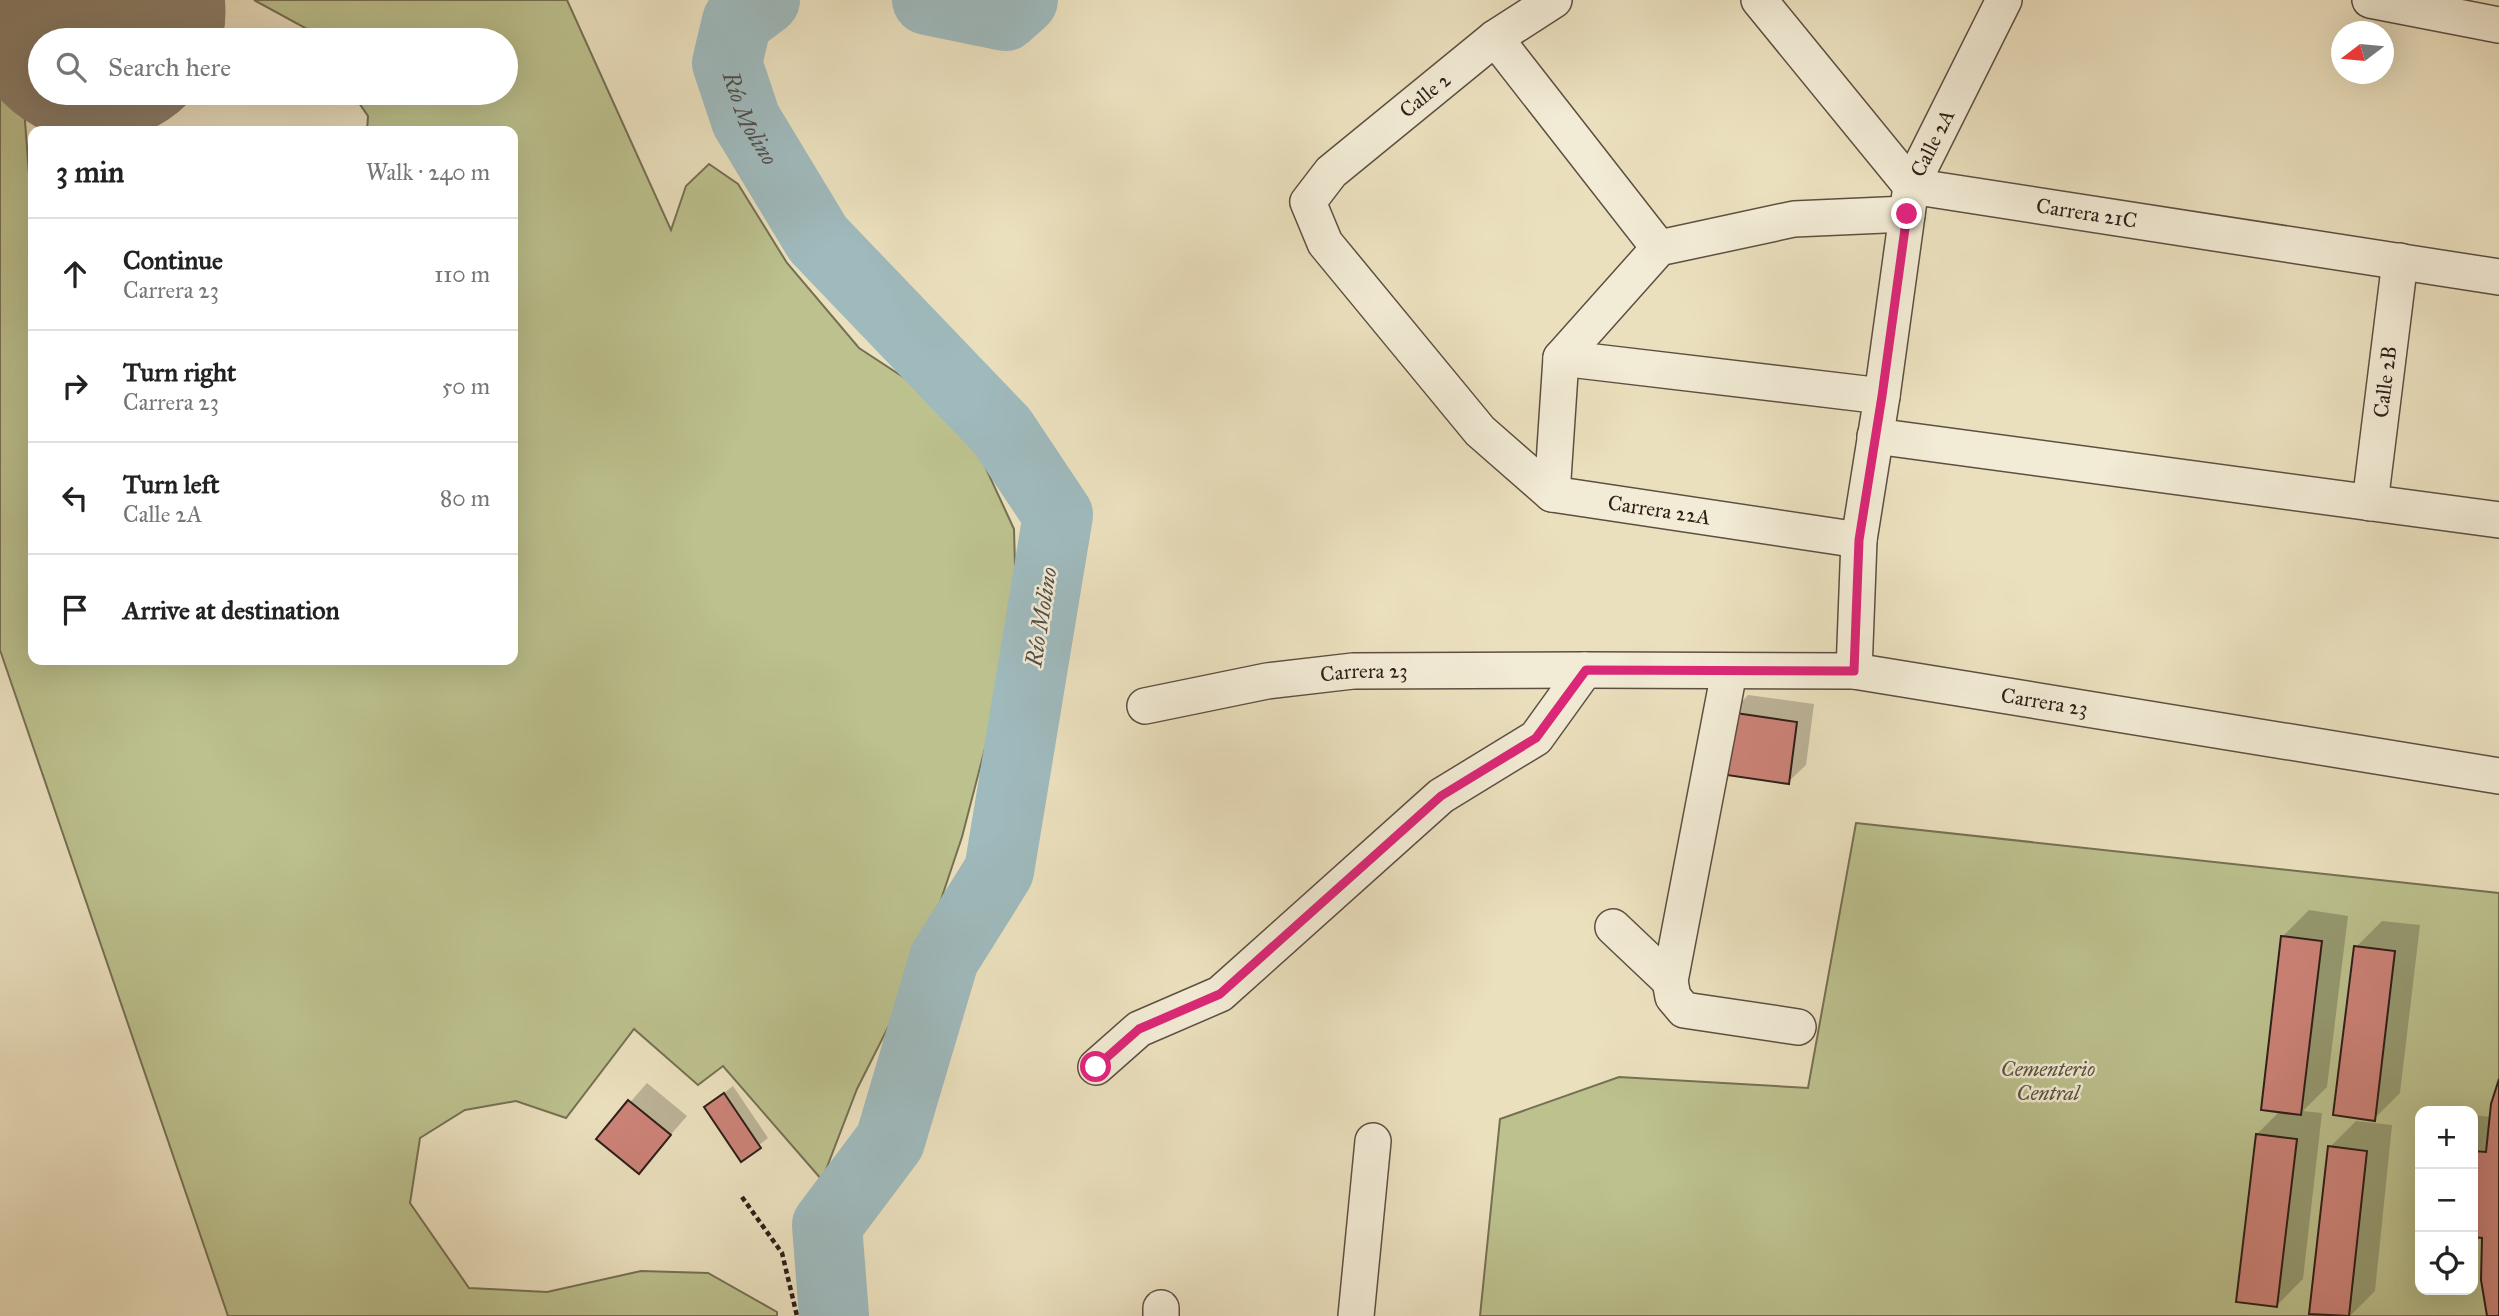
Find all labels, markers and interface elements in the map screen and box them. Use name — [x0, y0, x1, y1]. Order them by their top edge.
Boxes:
north arrow — [2331, 21, 2394, 84]
search box — [28, 28, 518, 105]
icon: search — [52, 48, 90, 86]
text: Search here — [108, 51, 231, 83]
street label: Calle 2 — [1394, 66, 1456, 123]
water label: Río Molino — [716, 67, 784, 170]
street label: Calle 2A — [1905, 105, 1960, 181]
text: 3 min — [56, 154, 124, 190]
text: Walk · 240 m — [366, 158, 490, 186]
street label: Carrera 21C — [2034, 193, 2139, 234]
route end — [1891, 198, 1922, 229]
text: Continue — [123, 244, 223, 276]
icon: ahead — [56, 255, 94, 293]
text: 110 m — [434, 260, 490, 288]
text: Carrera 23 — [123, 276, 219, 304]
street label: Calle 2B — [2368, 345, 2402, 419]
text: Turn right — [123, 356, 236, 388]
icon: right — [56, 367, 94, 405]
text: 50 m — [442, 372, 490, 400]
text: Carrera 23 — [123, 388, 219, 416]
text: Turn left — [123, 468, 219, 500]
icon: left — [56, 479, 94, 517]
text: 80 m — [440, 484, 490, 512]
street label: Carrera 22A — [1606, 490, 1713, 531]
text: Calle 2A — [123, 500, 202, 528]
water label: Río Molino — [1019, 565, 1063, 670]
icon: arrive — [56, 591, 94, 629]
text: Arrive at destination — [123, 594, 340, 626]
street label: Carrera 23 — [1319, 658, 1408, 688]
street label: Carrera 23 — [1999, 682, 2090, 722]
route start — [1080, 1051, 1111, 1082]
park label: Cementerio Central — [2001, 1056, 2095, 1106]
map controls — [2415, 1106, 2478, 1295]
button: + — [2415, 1106, 2478, 1169]
button: − — [2415, 1169, 2478, 1232]
button: locate — [2415, 1232, 2478, 1295]

